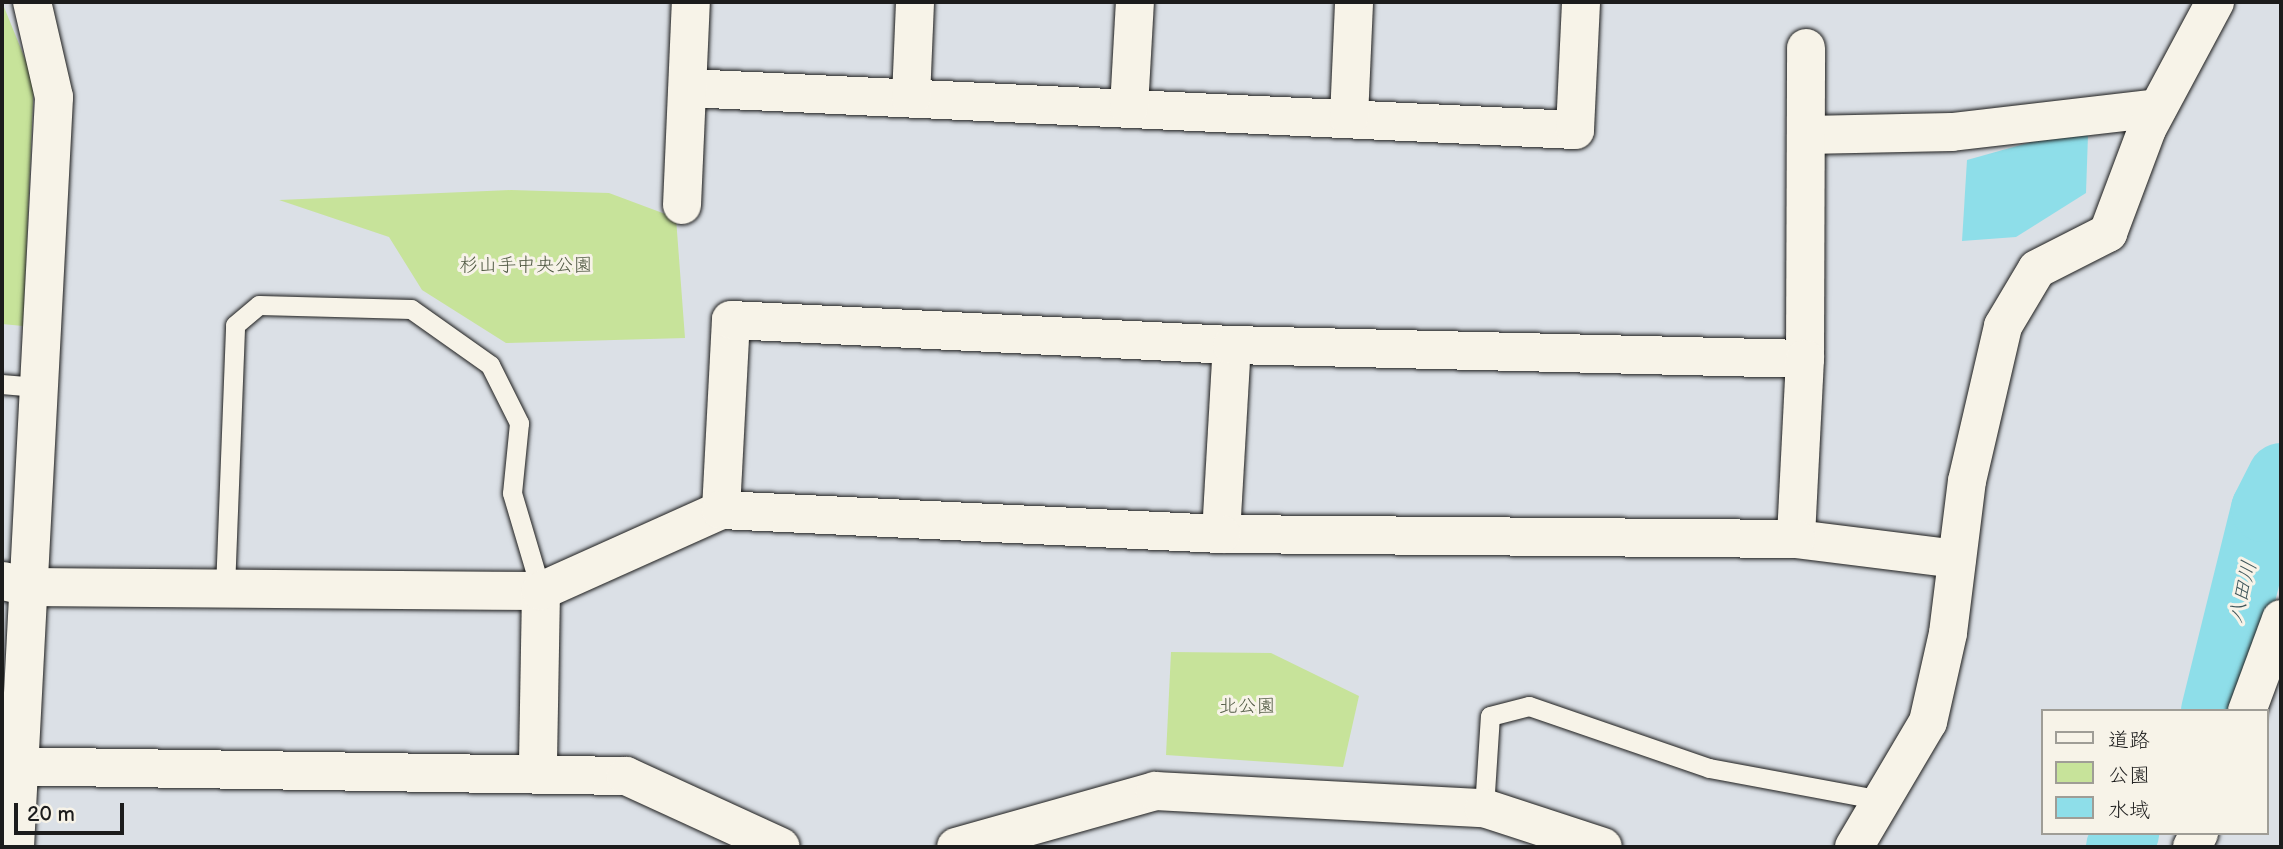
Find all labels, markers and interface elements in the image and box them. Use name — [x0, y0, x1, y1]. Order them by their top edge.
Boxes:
park label: 杉山手中央公園 — [460, 255, 592, 277]
water label: 八田川 — [2223, 558, 2263, 626]
park label: 北公園 — [1219, 696, 1275, 718]
legend — [2042, 709, 2269, 835]
text: 道路 — [2108, 728, 2150, 753]
text: 公園 — [2108, 763, 2150, 788]
scale bar — [18, 790, 128, 834]
text: 水域 — [2108, 798, 2150, 823]
text: 20 m — [27, 802, 75, 827]

